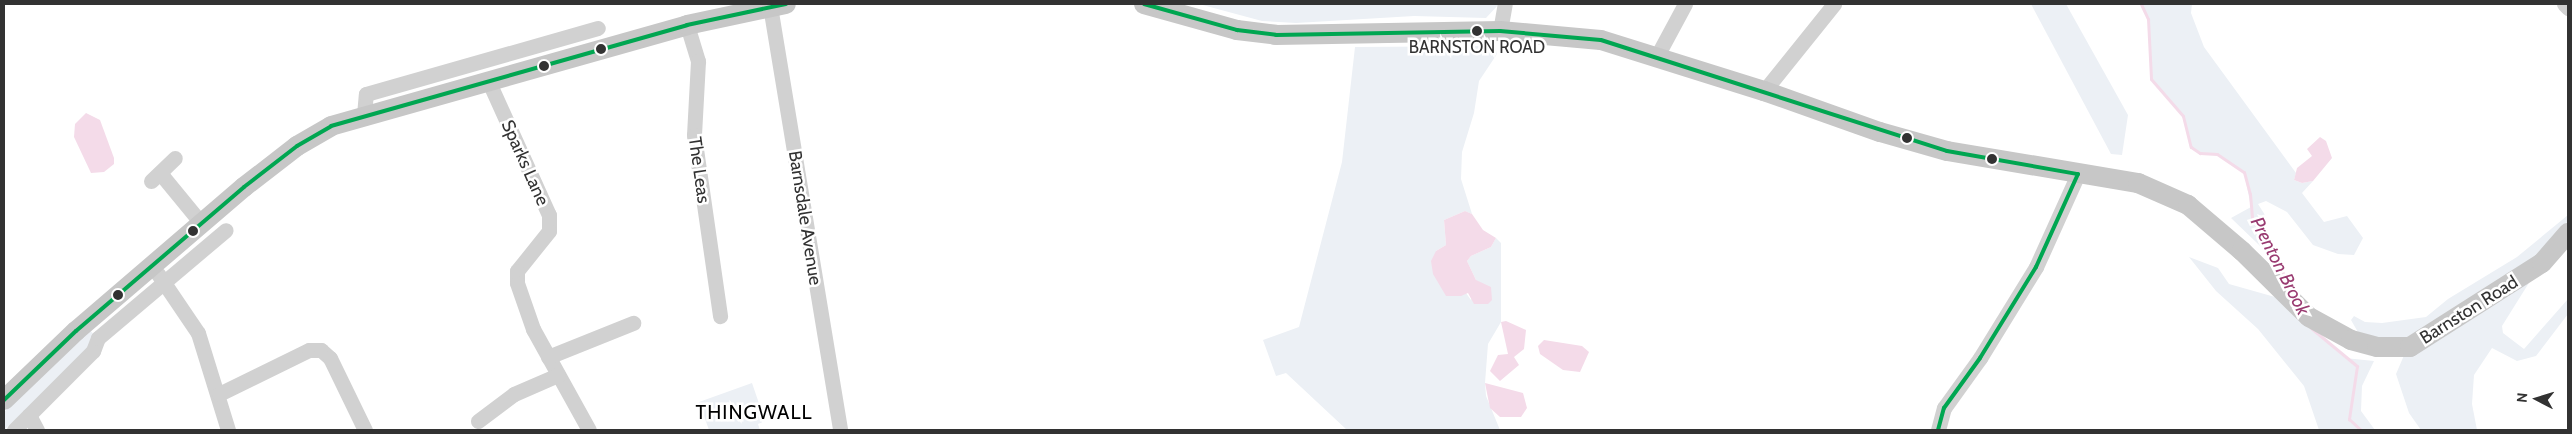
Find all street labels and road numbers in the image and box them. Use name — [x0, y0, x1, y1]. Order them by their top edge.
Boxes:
street label: Sparks Lane — [497, 117, 553, 209]
street label: The Leas — [684, 135, 714, 205]
street label: Barnsdale Avenue — [784, 149, 826, 287]
street label: Barnston Road — [2416, 271, 2522, 349]

